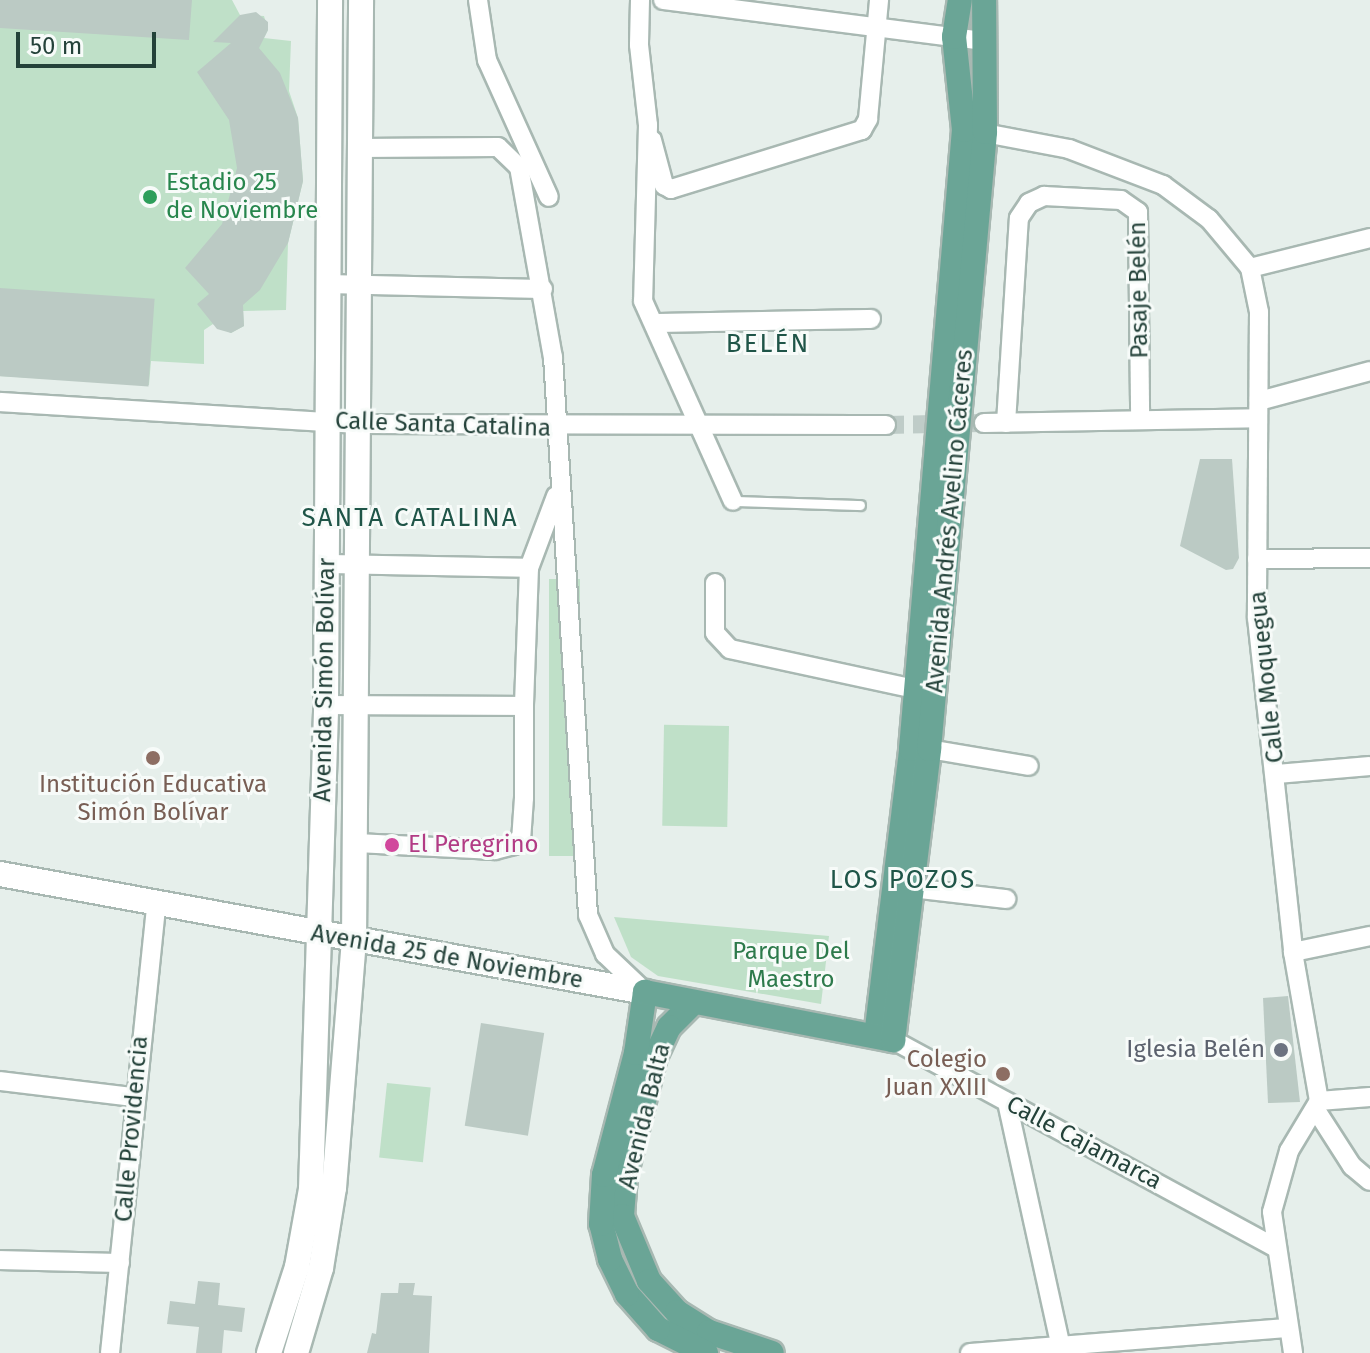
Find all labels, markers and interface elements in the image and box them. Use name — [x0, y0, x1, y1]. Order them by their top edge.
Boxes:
scale bar — [20, 16, 160, 66]
text: 50 m — [30, 32, 82, 60]
place label: Estadio 25 de Noviembre — [166, 169, 318, 225]
marker: Estadio 25 de Noviembre — [141, 188, 159, 206]
street label: Pasaje Belén — [1123, 221, 1155, 359]
district label: BELÉN — [726, 328, 810, 360]
street label: Avenida Andrés Avelino Cáceres — [921, 348, 979, 694]
street label: Calle Santa Catalina — [335, 407, 551, 443]
district label: SANTA CATALINA — [301, 502, 519, 534]
street label: Avenida Simón Bolívar — [308, 558, 342, 802]
street label: Calle Moquegua — [1244, 590, 1290, 764]
marker: Institución Educativa Simón Bolívar — [144, 749, 162, 767]
place label: Institución Educativa Simón Bolívar — [39, 771, 267, 827]
place label: El Peregrino — [408, 831, 539, 859]
marker: El Peregrino — [383, 836, 401, 854]
district label: LOS POZOS — [830, 864, 976, 896]
street label: Avenida 25 de Noviembre — [309, 919, 585, 995]
park label: Parque Del Maestro — [732, 938, 850, 994]
street label: Calle Providencia — [110, 1035, 154, 1223]
place label: Iglesia Belén — [1126, 1036, 1265, 1064]
street label: Avenida Balta — [613, 1040, 677, 1192]
marker: Iglesia Belén — [1272, 1041, 1290, 1059]
place label: Colegio Juan XXIII — [885, 1046, 987, 1102]
marker: Colegio Juan XXIII — [994, 1065, 1012, 1083]
street label: Calle Cajamarca — [1001, 1090, 1167, 1196]

